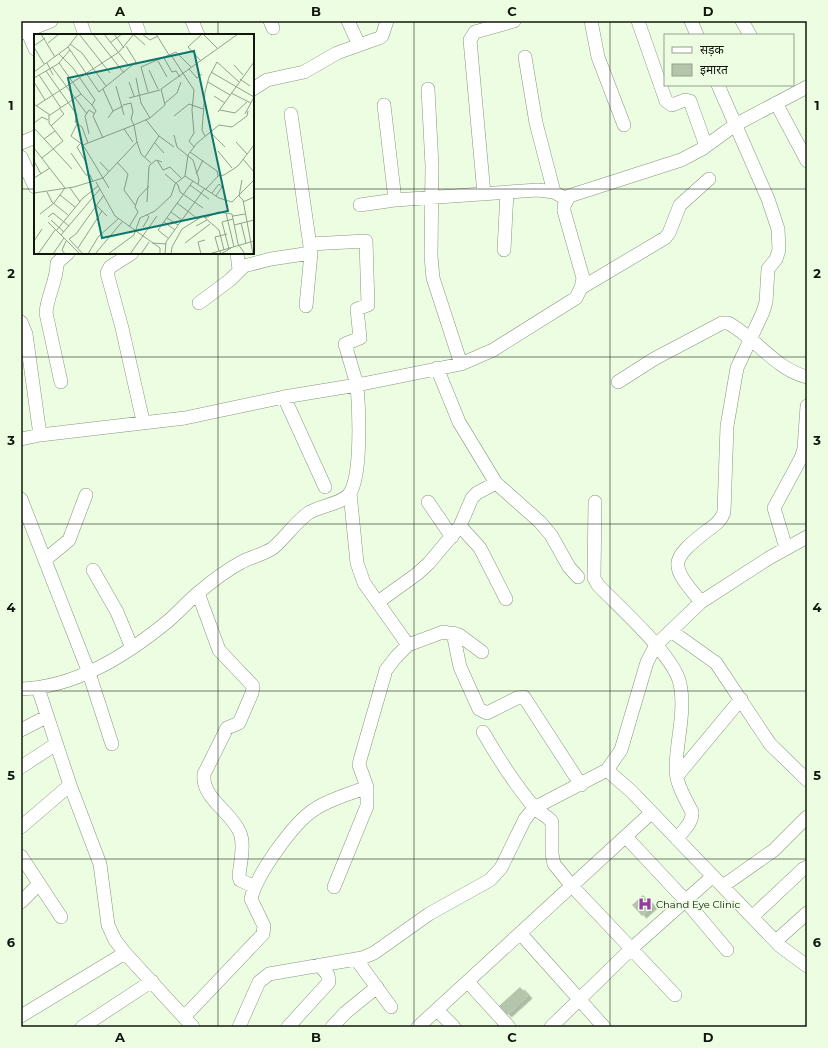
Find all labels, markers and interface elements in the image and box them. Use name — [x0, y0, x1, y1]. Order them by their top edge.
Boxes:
text: A — [114, 3, 126, 19]
text: B — [311, 3, 321, 19]
text: C — [507, 3, 517, 19]
text: D — [703, 3, 714, 19]
inset map — [34, 34, 254, 254]
legend — [664, 34, 794, 86]
text: सड़क — [700, 42, 725, 57]
text: इमारत — [700, 62, 729, 77]
text: 1 — [8, 97, 14, 113]
text: 1 — [814, 97, 820, 113]
text: 2 — [7, 265, 15, 281]
text: 2 — [813, 265, 821, 281]
text: 3 — [6, 432, 15, 448]
text: 3 — [812, 432, 821, 448]
text: 4 — [7, 599, 16, 615]
text: 4 — [813, 599, 822, 615]
text: 5 — [7, 767, 15, 783]
text: 5 — [813, 767, 821, 783]
hospital icon: Chand Eye Clinic — [637, 896, 653, 912]
place label: Chand Eye Clinic — [656, 898, 740, 911]
text: 6 — [7, 934, 16, 950]
text: 6 — [813, 934, 822, 950]
text: A — [114, 1029, 126, 1045]
text: B — [311, 1029, 321, 1045]
text: C — [507, 1029, 517, 1045]
text: D — [703, 1029, 714, 1045]

